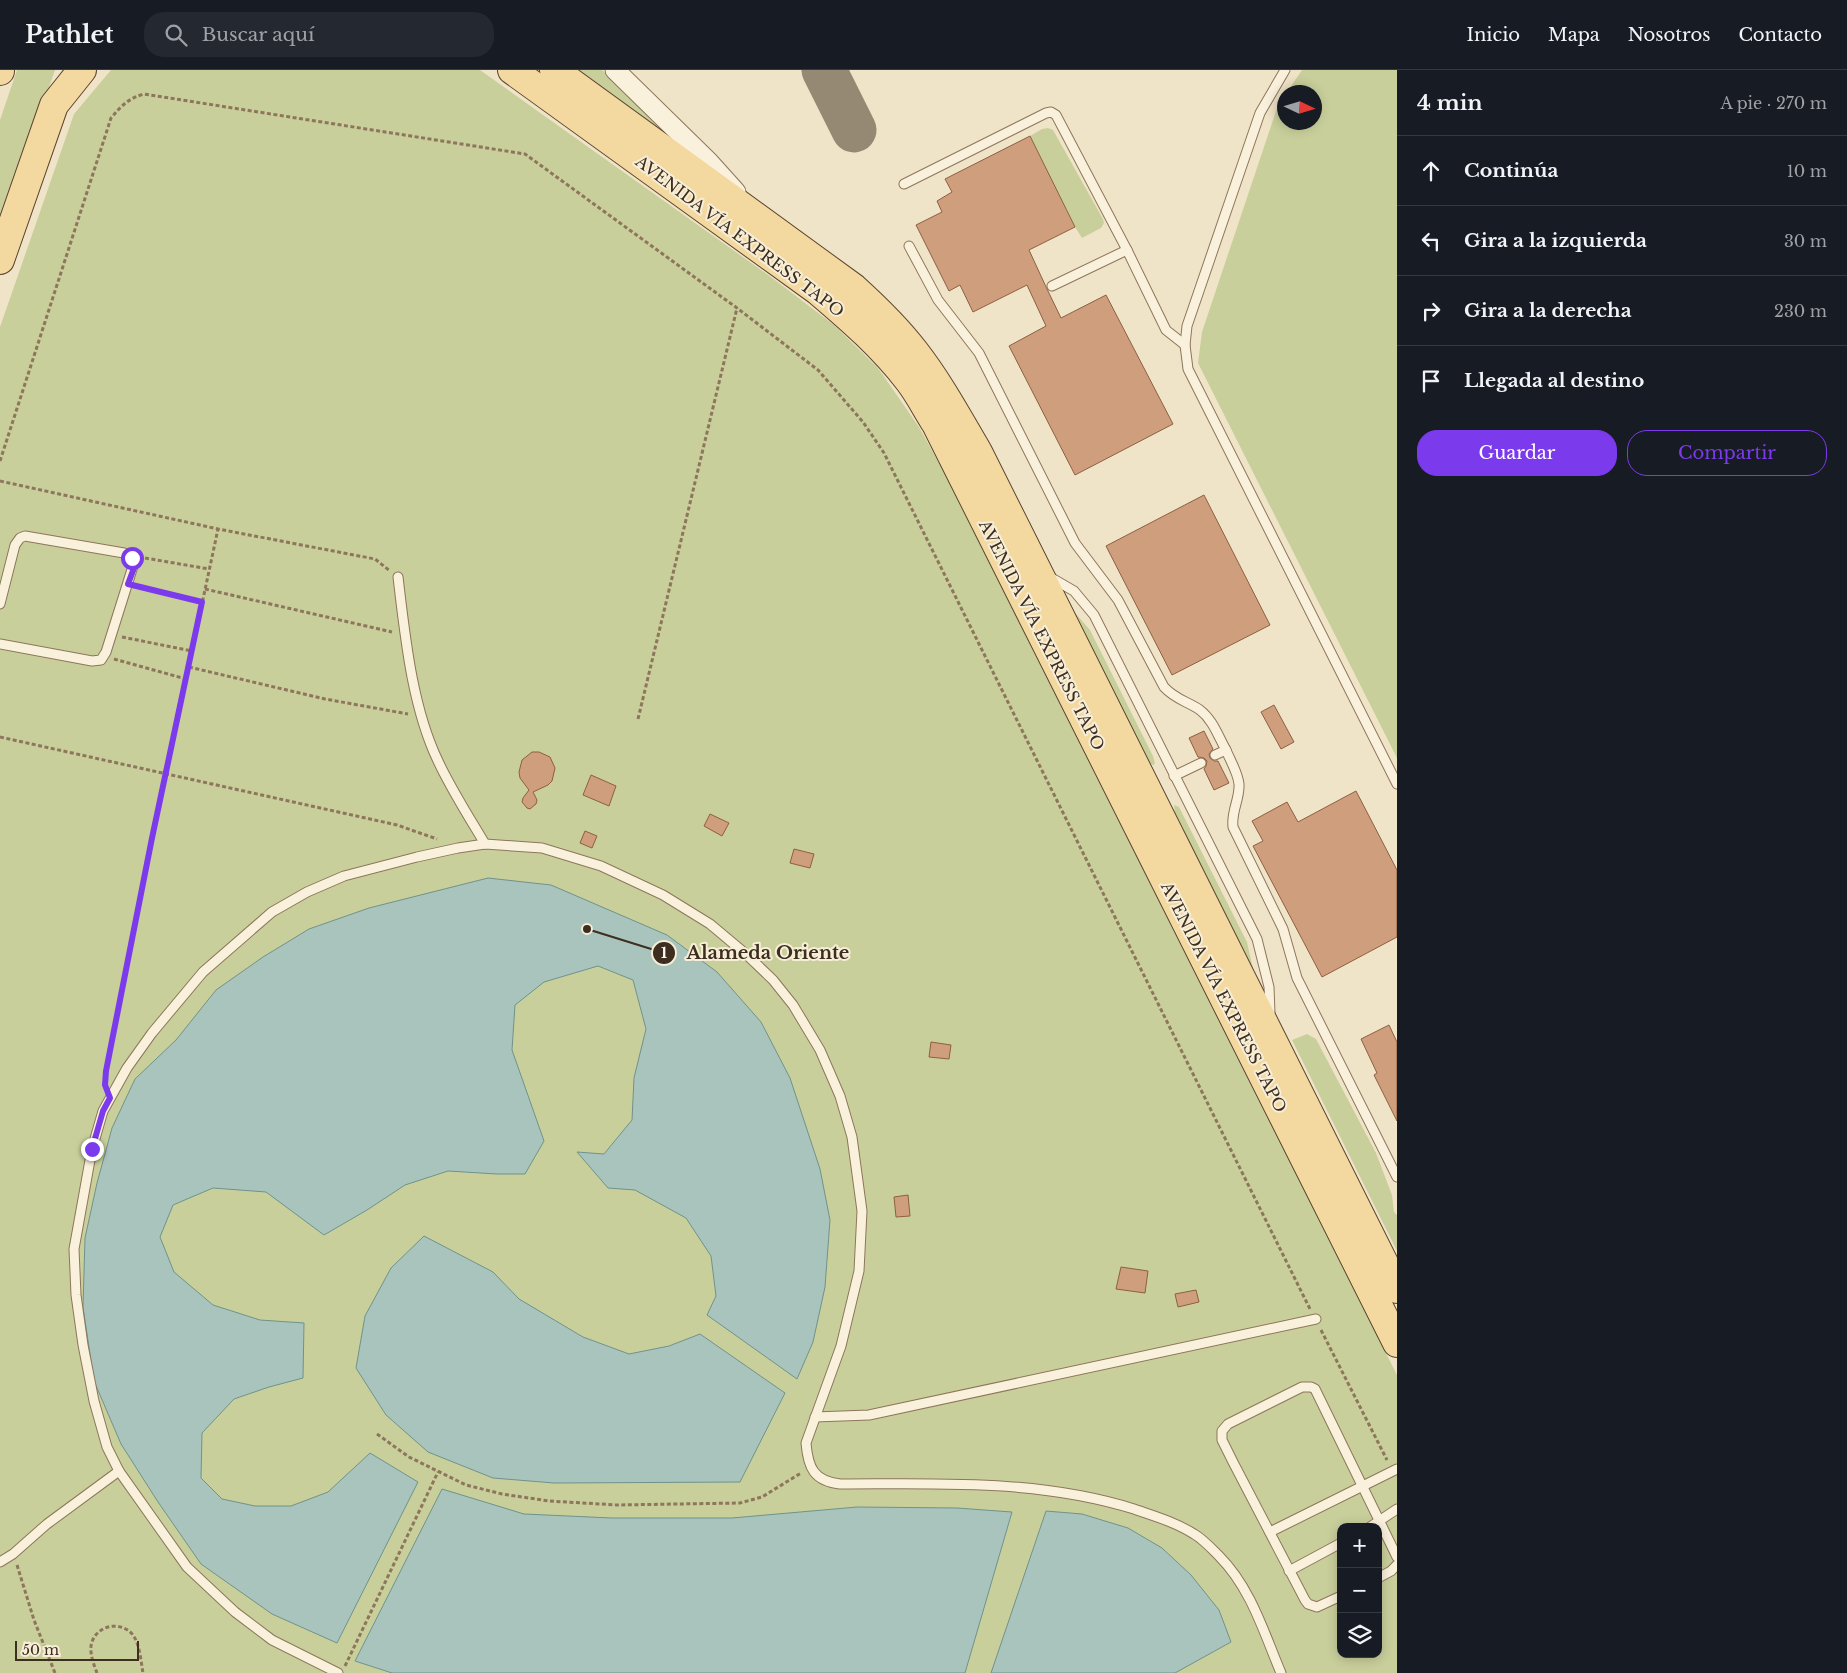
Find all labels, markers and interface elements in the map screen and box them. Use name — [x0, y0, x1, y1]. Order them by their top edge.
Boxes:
search box — [144, 12, 494, 57]
text: Pathlet — [25, 20, 114, 49]
icon: search — [162, 21, 190, 49]
text: Buscar aquí — [202, 23, 315, 46]
text: Inicio — [1466, 24, 1520, 46]
text: Mapa — [1548, 24, 1600, 46]
text: Nosotros — [1628, 24, 1710, 46]
text: Contacto — [1738, 24, 1822, 46]
north arrow — [1277, 85, 1322, 130]
text: 4 min — [1417, 90, 1483, 116]
text: A pie · 270 m — [1720, 93, 1827, 113]
street label: AVENIDA VÍA EXPRESS TAPO — [631, 150, 848, 321]
icon: ahead — [1417, 157, 1445, 185]
text: Continúa — [1464, 159, 1558, 182]
text: 10 m — [1787, 161, 1827, 181]
icon: left — [1417, 227, 1445, 255]
text: Gira a la izquierda — [1464, 229, 1647, 252]
text: 30 m — [1784, 231, 1827, 251]
icon: right — [1417, 297, 1445, 325]
text: Gira a la derecha — [1464, 299, 1632, 322]
text: 230 m — [1774, 301, 1827, 321]
icon: arrive — [1417, 367, 1445, 395]
text: Llegada al destino — [1464, 369, 1644, 392]
button: Guardar — [1417, 430, 1617, 476]
button: Compartir — [1627, 430, 1827, 476]
street label: AVENIDA VÍA EXPRESS TAPO — [975, 516, 1109, 754]
route start — [121, 547, 144, 570]
street label: AVENIDA VÍA EXPRESS TAPO — [1157, 878, 1291, 1116]
callout: Alameda Oriente — [651, 936, 859, 969]
text: Alameda Oriente — [686, 942, 849, 964]
text: 1 — [661, 943, 668, 962]
route end — [81, 1138, 104, 1161]
map controls — [1337, 1523, 1382, 1658]
button: + — [1337, 1523, 1382, 1568]
button: − — [1337, 1568, 1382, 1613]
button: layers — [1337, 1613, 1382, 1658]
scale bar — [15, 1638, 139, 1661]
text: 50 m — [22, 1641, 59, 1659]

